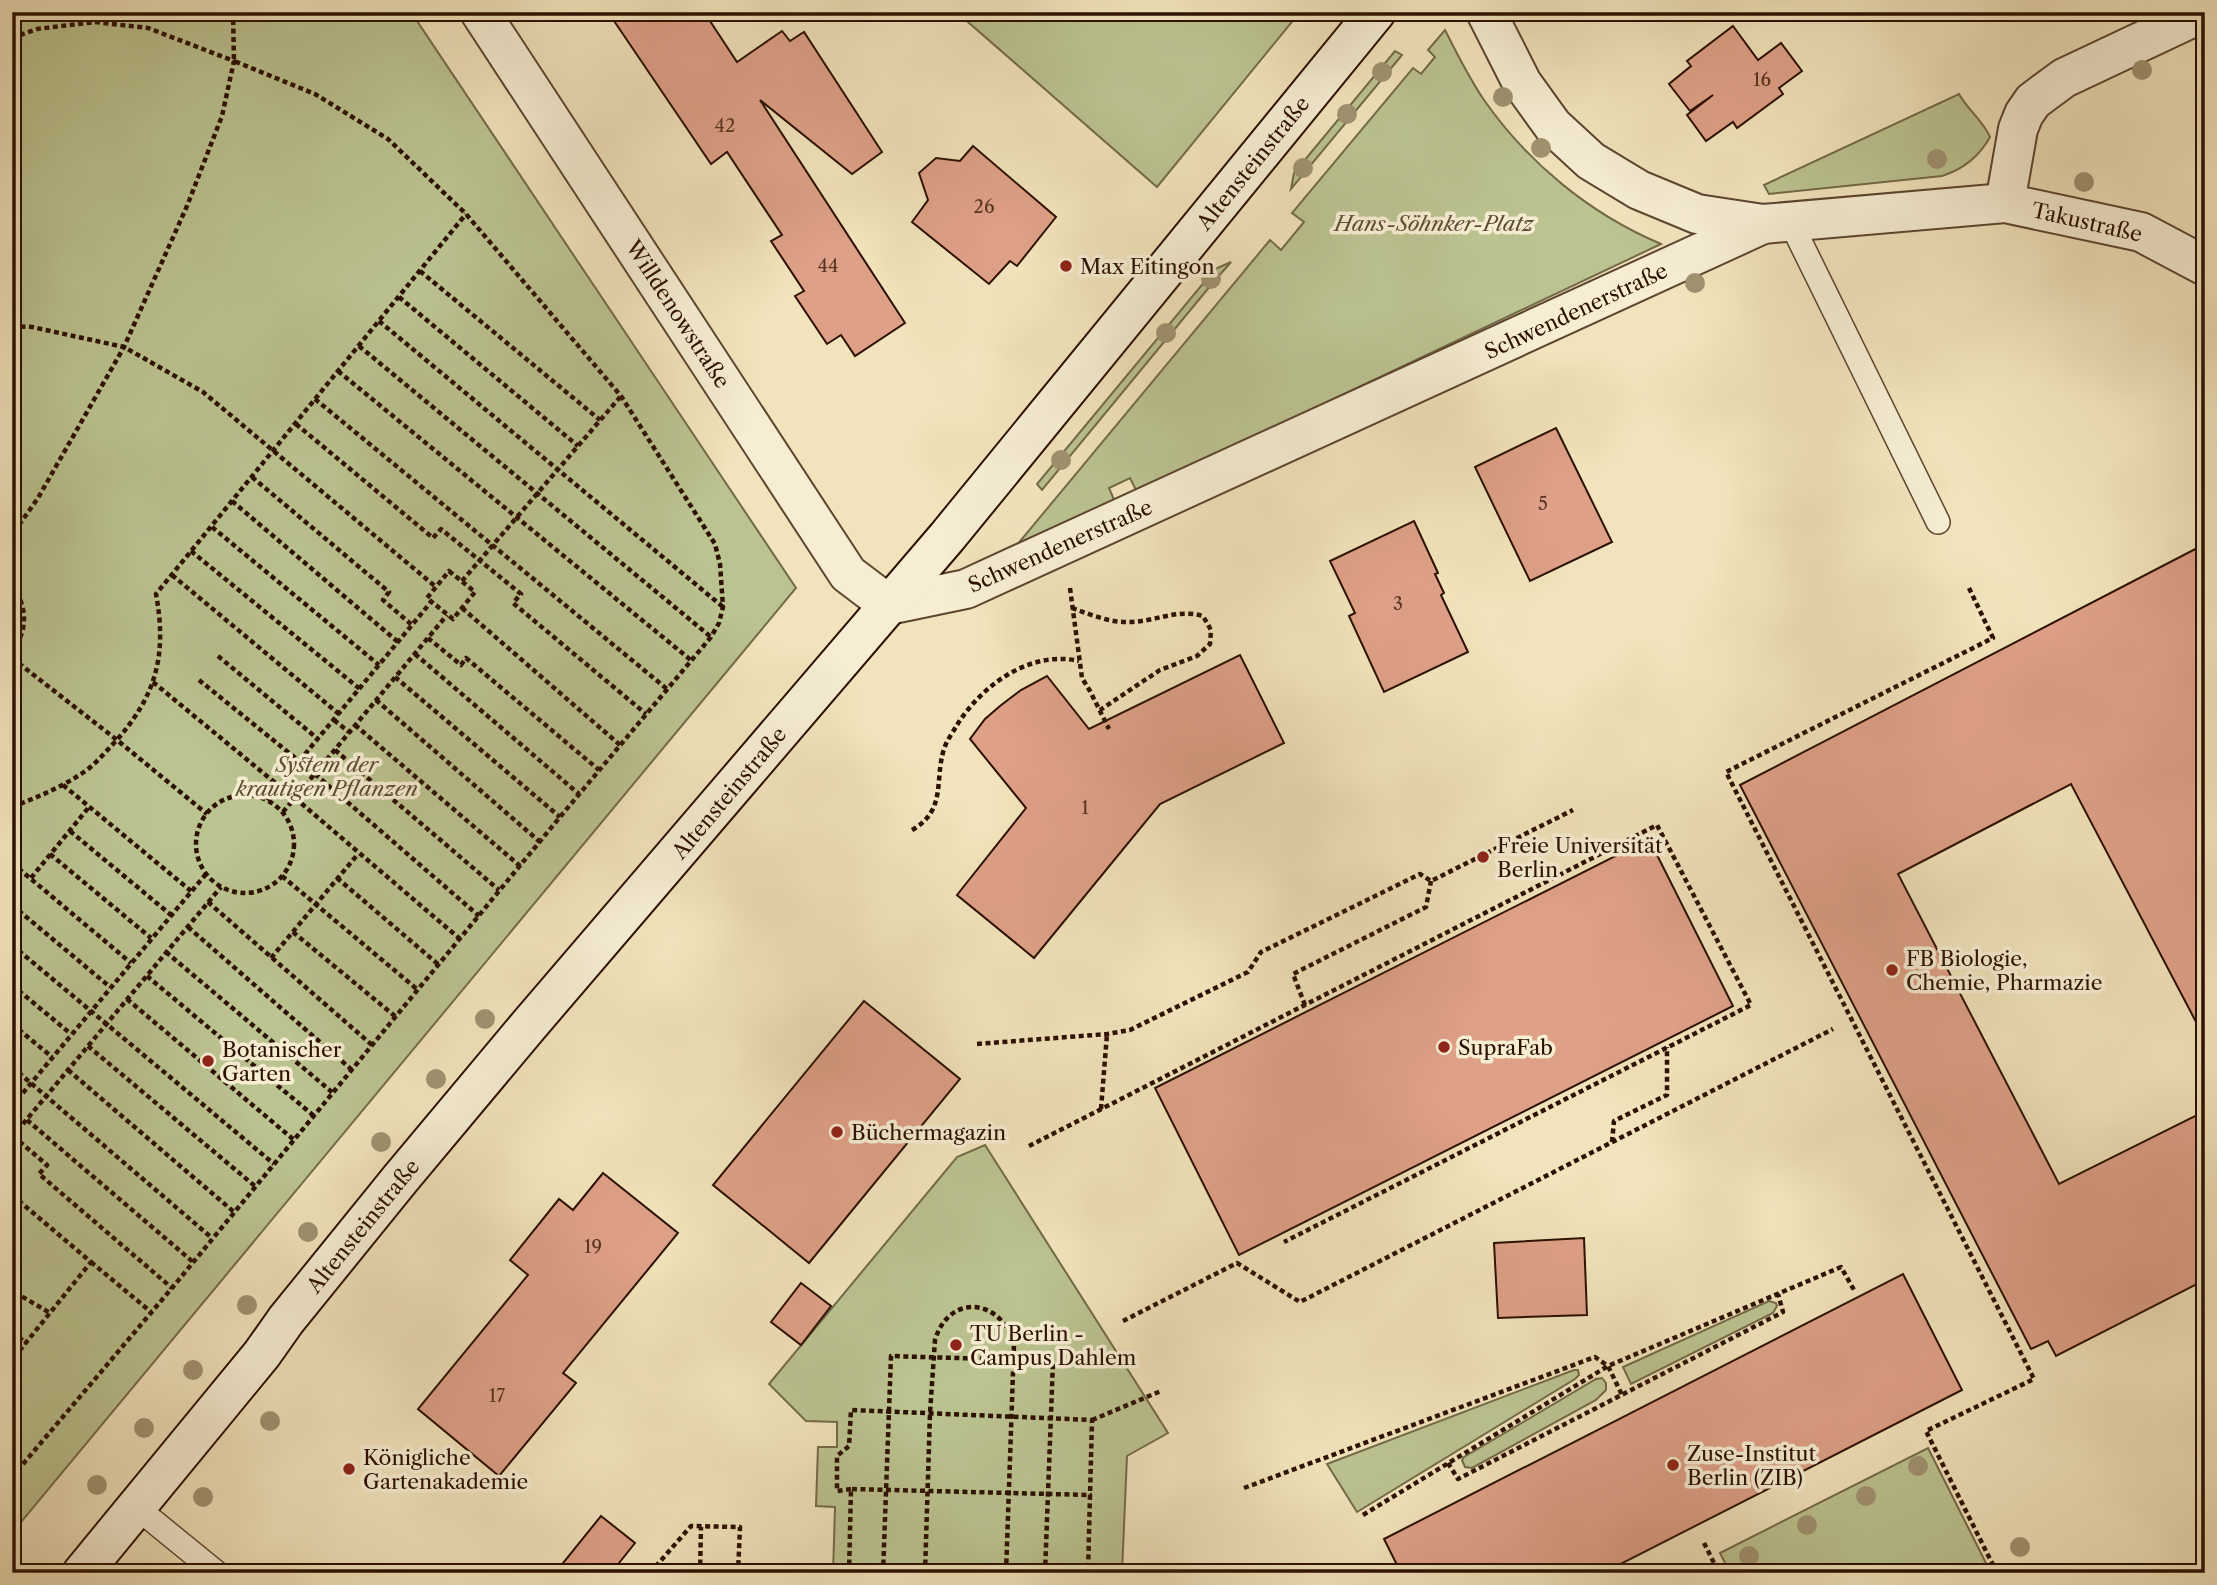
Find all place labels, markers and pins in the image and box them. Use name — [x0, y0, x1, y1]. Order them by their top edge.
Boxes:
place label: Max Eitingon — [1080, 254, 1215, 279]
marker: Max Eitingon — [1058, 258, 1074, 274]
place label: Freie Universität Berlin — [1497, 833, 1663, 882]
marker: Freie Universität Berlin — [1475, 849, 1491, 865]
place label: FB Biologie, Chemie, Pharmazie — [1906, 946, 2102, 995]
marker: FB Biologie, Chemie, Pharmazie — [1884, 962, 1900, 978]
place label: SupraFab — [1458, 1035, 1553, 1060]
place label: Botanischer Garten — [222, 1037, 342, 1086]
marker: SupraFab — [1436, 1039, 1452, 1055]
marker: Botanischer Garten — [200, 1053, 216, 1069]
place label: Büchermagazin — [851, 1120, 1006, 1145]
marker: Büchermagazin — [829, 1124, 845, 1140]
place label: TU Berlin - Campus Dahlem — [970, 1321, 1137, 1370]
marker: TU Berlin - Campus Dahlem — [948, 1337, 964, 1353]
place label: Zuse-Institut Berlin (ZIB) — [1687, 1441, 1817, 1490]
place label: Königliche Gartenakademie — [363, 1445, 528, 1494]
marker: Zuse-Institut Berlin (ZIB) — [1665, 1457, 1681, 1473]
marker: Königliche Gartenakademie — [341, 1461, 357, 1477]

